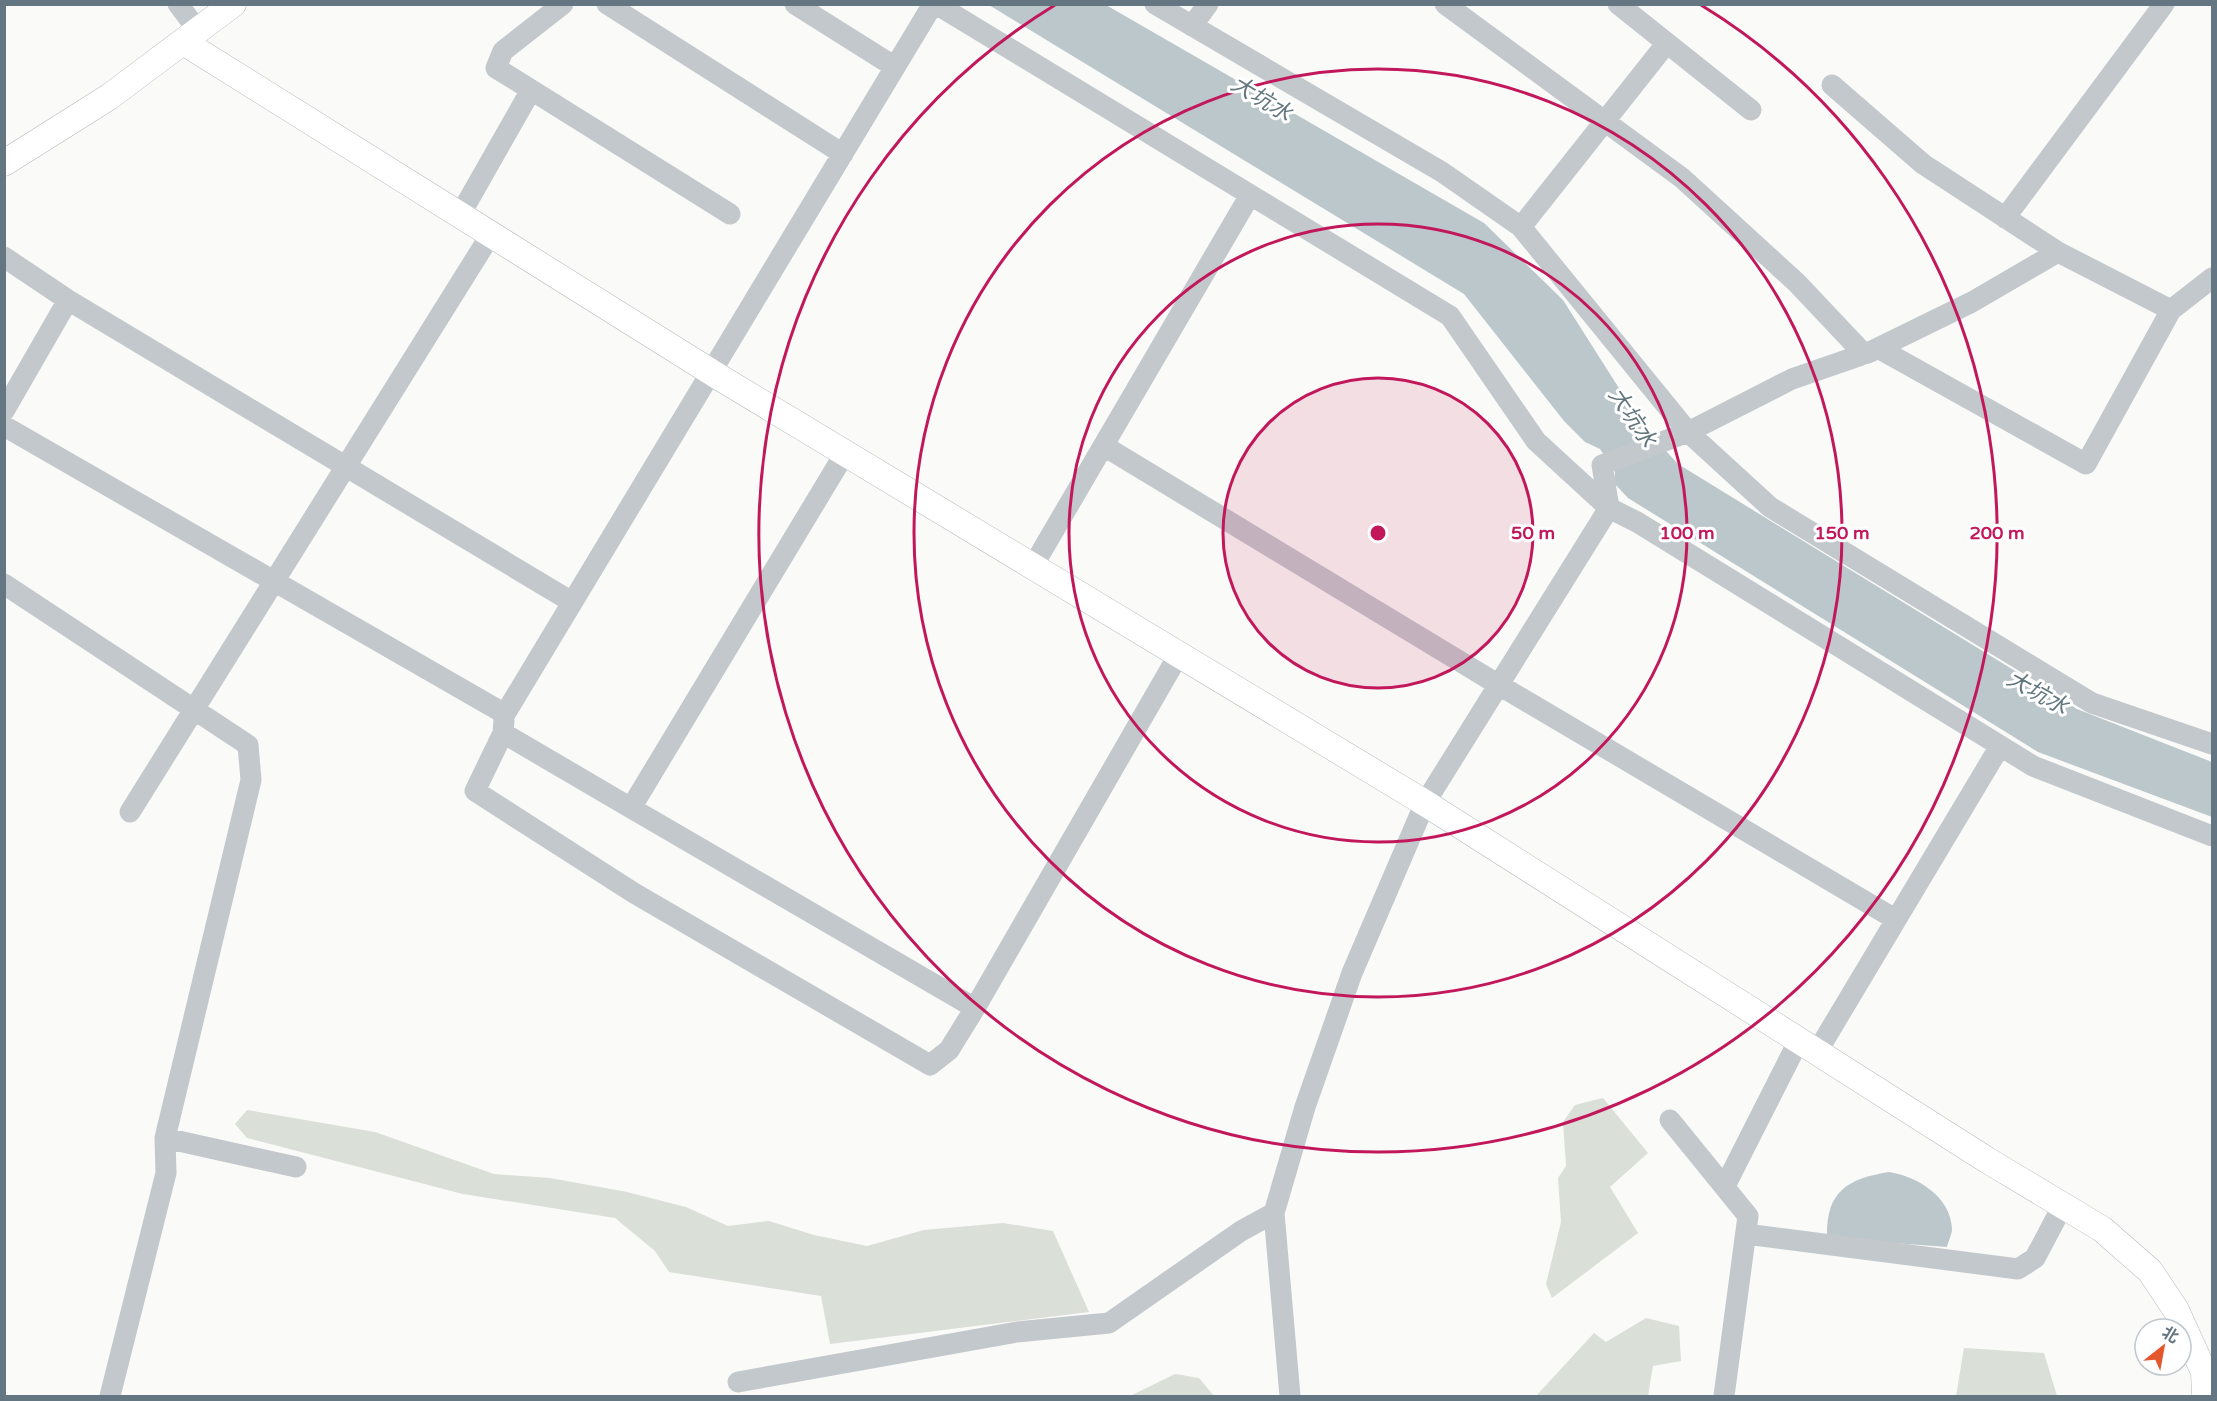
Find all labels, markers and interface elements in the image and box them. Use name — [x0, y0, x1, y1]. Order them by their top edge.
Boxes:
water label: 大坑水 — [1226, 71, 1297, 128]
water label: 大坑水 — [1603, 383, 1662, 453]
text: 50 m — [1511, 522, 1555, 544]
text: 100 m — [1659, 522, 1715, 544]
text: 150 m — [1814, 522, 1870, 544]
text: 200 m — [1969, 522, 2025, 544]
centre of rings — [1368, 523, 1388, 543]
water label: 大坑水 — [2002, 666, 2074, 721]
north arrow — [2133, 1317, 2193, 1377]
text: 北 — [2158, 1322, 2182, 1348]

